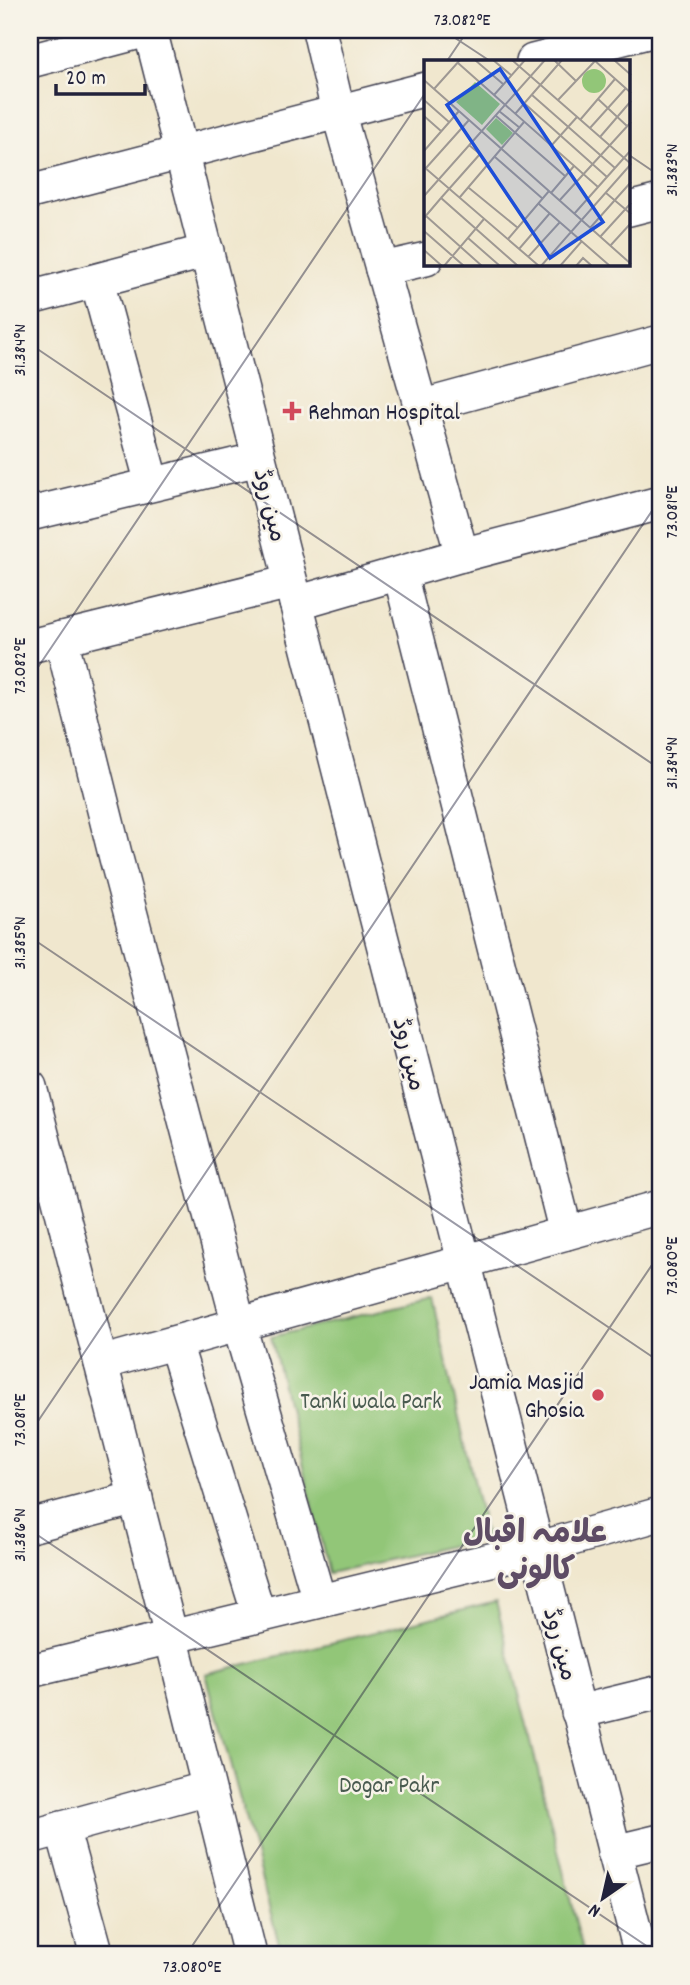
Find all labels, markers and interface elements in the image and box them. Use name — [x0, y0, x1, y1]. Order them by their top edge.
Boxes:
text: 73.082°E — [434, 9, 490, 34]
scale bar — [56, 52, 145, 96]
inset map — [424, 60, 630, 266]
text: 20 m — [66, 65, 106, 95]
text: 31.383°N — [661, 144, 686, 196]
text: 31.384°N — [9, 324, 34, 376]
place label: Rehman Hospital — [308, 397, 460, 431]
marker: Rehman Hospital — [282, 401, 302, 421]
street label: مین روڈ — [243, 465, 294, 546]
text: 73.081°E — [661, 486, 686, 538]
text: 73.082°E — [9, 638, 34, 694]
text: 31.384°N — [661, 737, 686, 789]
text: 31.385°N — [9, 916, 34, 970]
street label: مین روڈ — [382, 1014, 433, 1095]
text: 73.080°E — [661, 1237, 686, 1295]
place label: Jamia Masjid Ghosia — [469, 1367, 585, 1429]
park label: Tanki wala Park — [300, 1386, 442, 1420]
marker: Jamia Masjid Ghosia — [590, 1387, 606, 1403]
text: 73.081°E — [9, 1394, 34, 1446]
text: 31.386°N — [9, 1508, 34, 1562]
district label: علامہ اقبال کالونی — [463, 1513, 609, 1596]
street label: مین روڈ — [532, 1604, 584, 1685]
park label: Dogar Pakr — [339, 1770, 439, 1804]
north arrow — [568, 1862, 638, 1932]
text: N — [584, 1895, 607, 1923]
text: 73.080°E — [163, 1956, 221, 1981]

